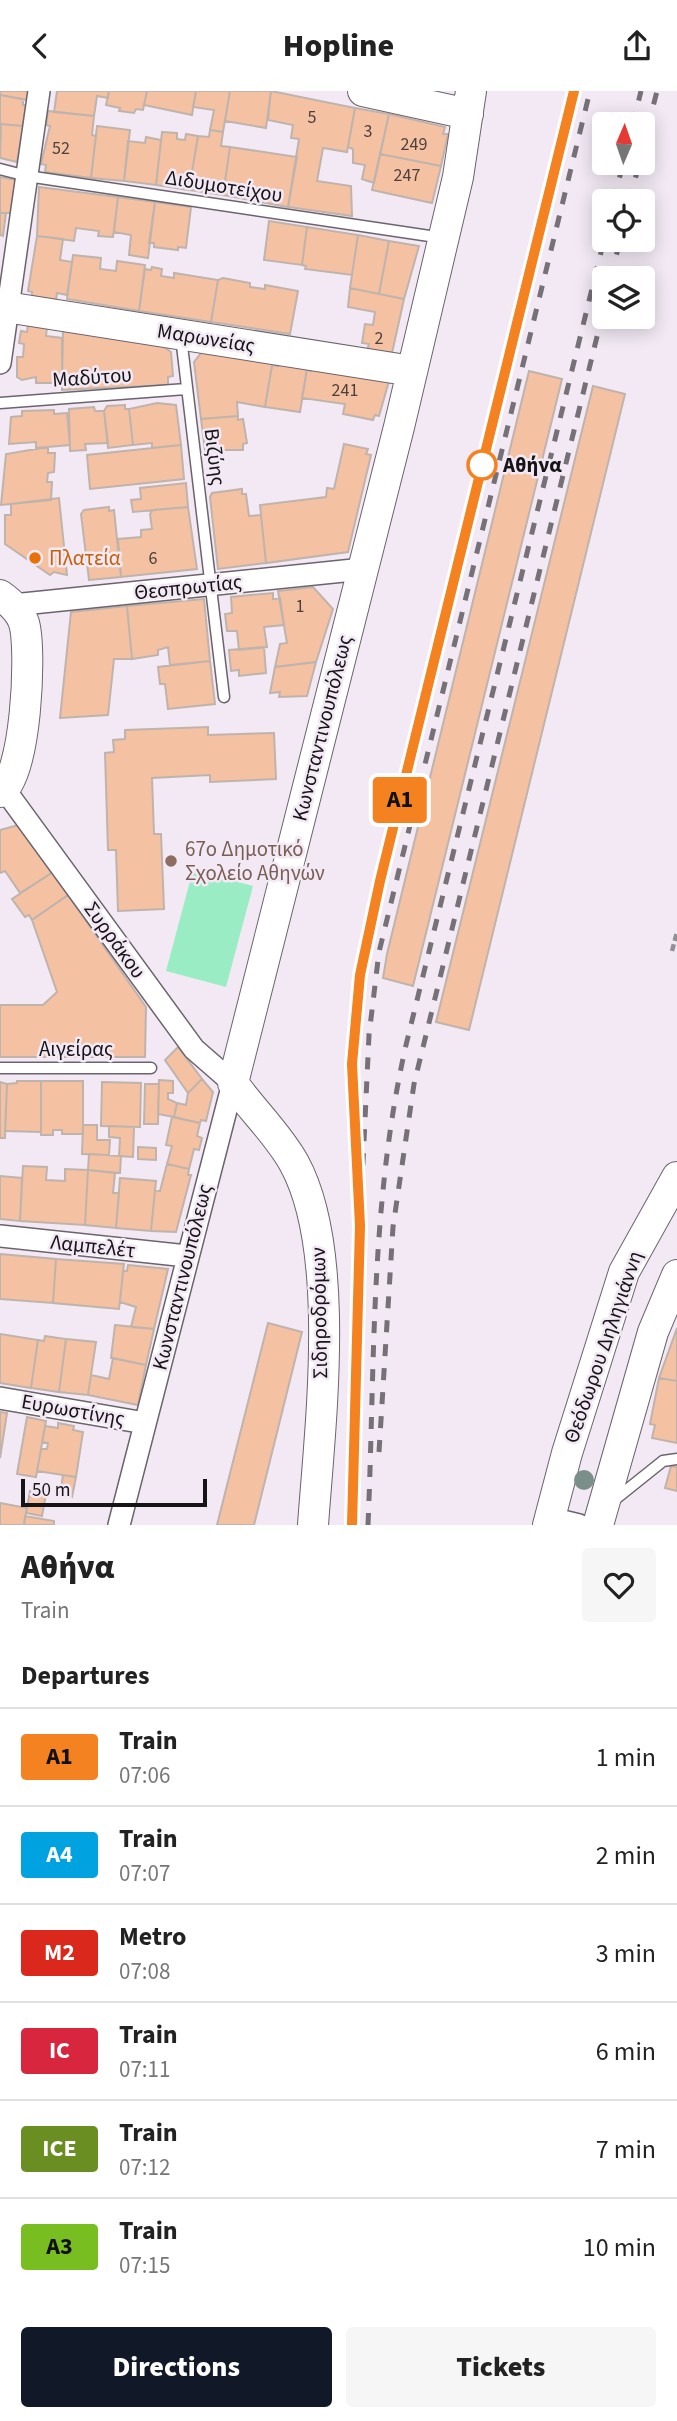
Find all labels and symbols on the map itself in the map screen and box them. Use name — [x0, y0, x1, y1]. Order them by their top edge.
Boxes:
house number: 5 — [308, 105, 317, 130]
north arrow — [592, 112, 654, 175]
house number: 3 — [364, 119, 373, 144]
house number: 249 — [401, 132, 427, 157]
house number: 52 — [52, 136, 70, 161]
street label: Διδυμοτείχου — [163, 162, 285, 210]
house number: 247 — [394, 163, 420, 188]
street label: Μαρωνείας — [155, 315, 257, 361]
house number: 2 — [375, 326, 384, 351]
street label: Μαδύτου — [51, 359, 133, 395]
house number: 241 — [332, 378, 358, 403]
street label: Βιζύης — [197, 427, 233, 487]
marker: Αθήνα — [467, 450, 497, 480]
place label: Αθήνα — [502, 450, 562, 480]
place label: Πλατεία — [49, 543, 121, 573]
house number: 6 — [149, 546, 158, 571]
marker: Πλατεία — [27, 550, 43, 566]
street label: Θεσπρωτίας — [133, 566, 243, 608]
house number: 1 — [296, 594, 304, 619]
street label: Κωνσταντινουπόλεως — [284, 632, 360, 824]
line badge: A1 — [368, 777, 432, 823]
place label: 67ο Δημοτικό Σχολείο Αθηνών — [185, 834, 325, 888]
marker: 67ο Δημοτικό Σχολείο Αθηνών — [163, 853, 179, 869]
street label: Συρράκου — [77, 895, 153, 985]
street label: Αιγείρας — [39, 1034, 113, 1064]
street label: Κωνσταντινουπόλεως — [144, 1181, 220, 1373]
street label: Λαμπελέτ — [49, 1227, 137, 1265]
street label: Σιδηροδρόμων — [303, 1247, 335, 1379]
street label: Θεόδωρου Δηληγιάννη — [556, 1247, 650, 1447]
street label: Ευρωστίνης — [19, 1386, 127, 1434]
scale bar — [21, 1476, 206, 1508]

